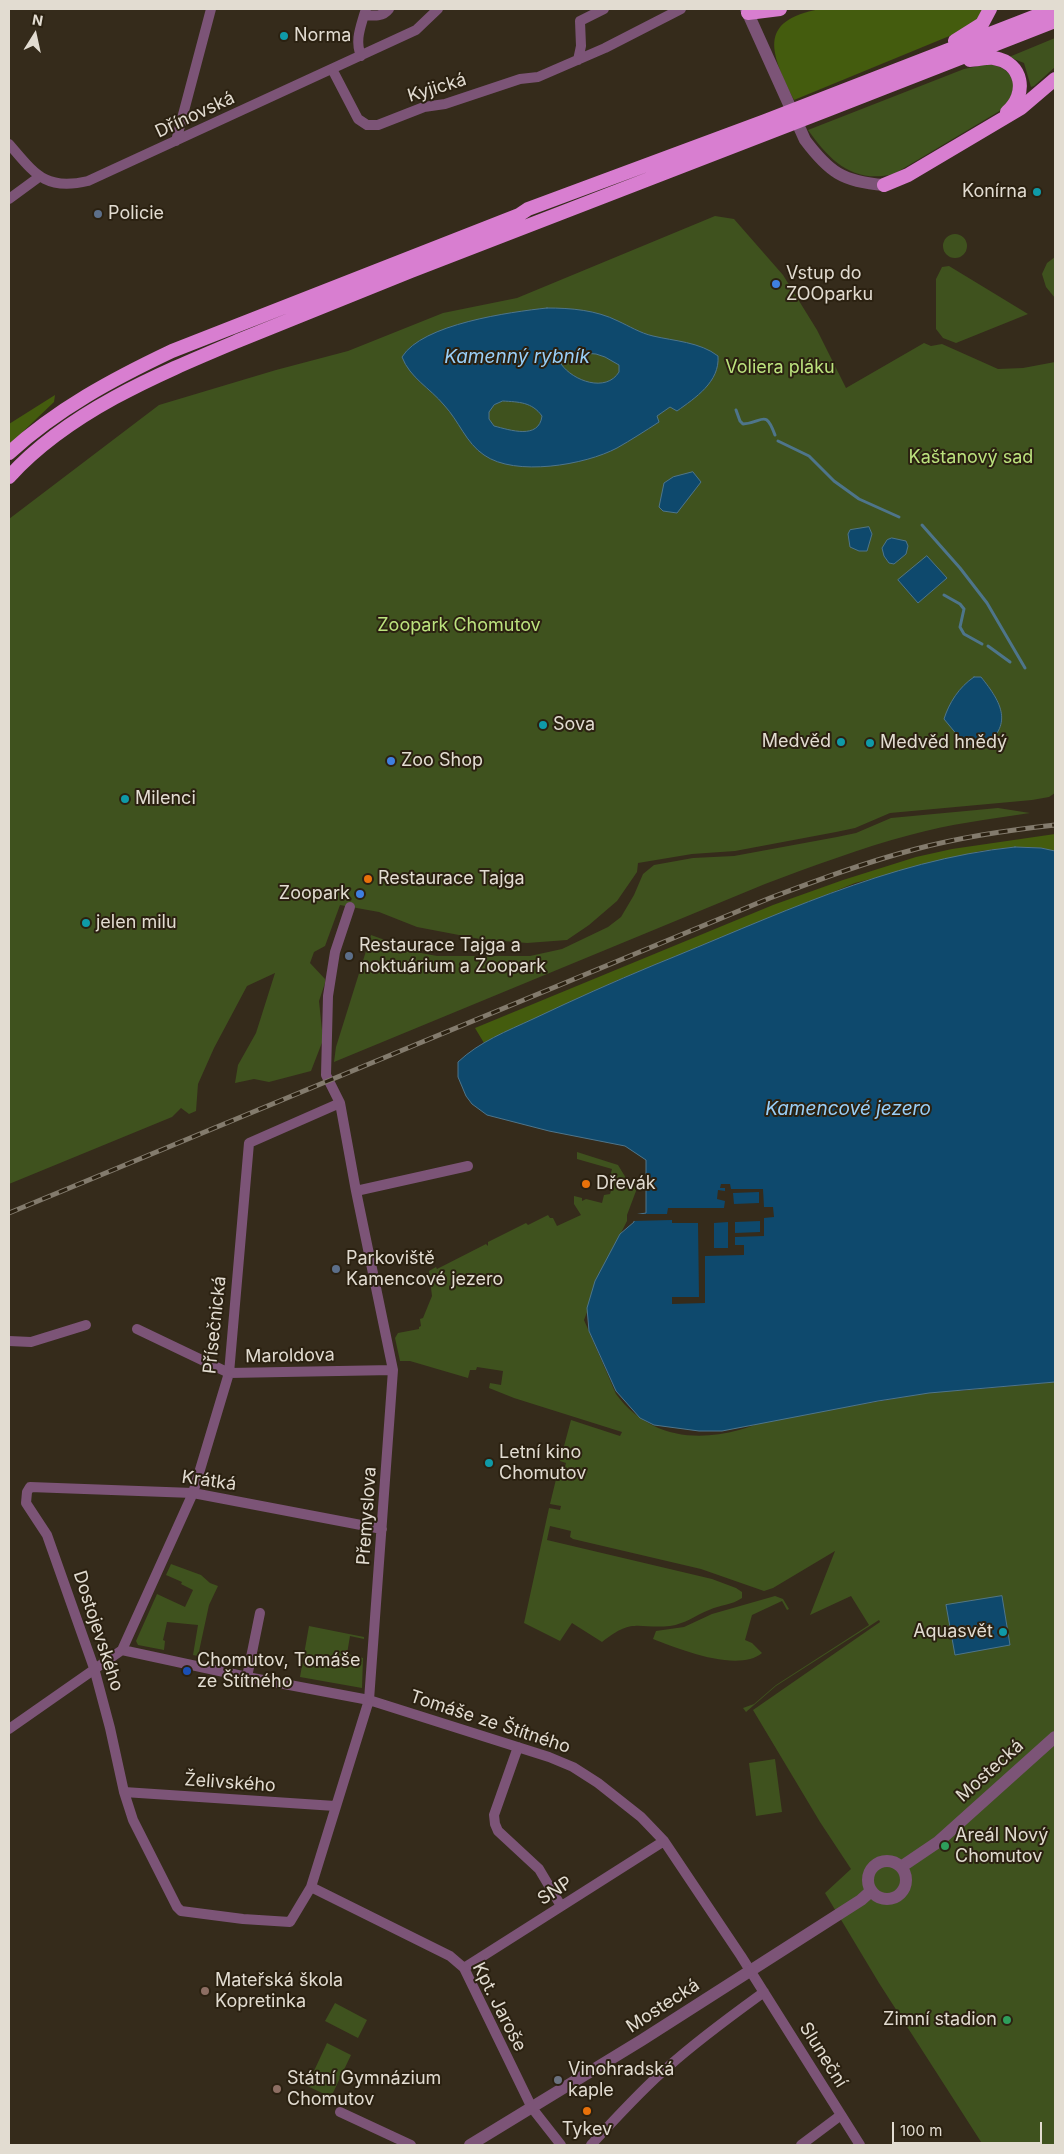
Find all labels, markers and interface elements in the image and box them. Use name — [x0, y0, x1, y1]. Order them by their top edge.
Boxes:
north arrow — [10, 10, 60, 60]
text: N — [31, 10, 44, 29]
place label: Norma — [294, 25, 351, 47]
marker: Norma — [278, 30, 290, 42]
street label: Kyjická — [405, 69, 469, 107]
street label: Dřínovská — [152, 87, 238, 143]
place label: Konírna — [962, 181, 1027, 203]
marker: Konírna — [1031, 186, 1043, 198]
place label: Policie — [108, 203, 164, 225]
marker: Policie — [92, 208, 104, 220]
place label: Vstup do ZOOparku — [786, 263, 873, 306]
marker: Vstup do ZOOparku — [770, 278, 782, 290]
water label: Kamenný rybník — [444, 346, 590, 368]
park label: Voliera pláku — [725, 357, 835, 379]
park label: Kaštanový sad — [909, 447, 1033, 469]
park label: Zoopark Chomutov — [377, 615, 541, 637]
place label: Sova — [553, 714, 595, 736]
marker: Sova — [537, 719, 549, 731]
place label: Medvěd — [762, 731, 831, 753]
place label: Medvěd hnědý — [880, 732, 1007, 754]
marker: Medvěd — [835, 736, 847, 748]
marker: Medvěd hnědý — [864, 737, 876, 749]
place label: Zoo Shop — [401, 750, 483, 772]
marker: Zoo Shop — [385, 755, 397, 767]
place label: Milenci — [135, 788, 196, 810]
marker: Milenci — [119, 793, 131, 805]
place label: Restaurace Tajga — [378, 868, 525, 890]
marker: Restaurace Tajga — [362, 873, 374, 885]
place label: Zoopark — [279, 883, 350, 905]
marker: Zoopark — [354, 888, 366, 900]
place label: jelen milu — [96, 912, 177, 934]
marker: jelen milu — [80, 917, 92, 929]
place label: Restaurace Tajga a noktuárium a Zoopark — [359, 935, 546, 978]
marker: Restaurace Tajga a noktuárium a Zoopark — [343, 950, 355, 962]
water label: Kamencové jezero — [765, 1098, 931, 1120]
place label: Dřevák — [596, 1173, 656, 1195]
marker: Dřevák — [580, 1178, 592, 1190]
place label: Parkoviště Kamencové jezero — [346, 1248, 503, 1290]
marker: Parkoviště Kamencové jezero — [330, 1263, 342, 1275]
street label: Přísečnická — [199, 1275, 231, 1375]
street label: Maroldova — [245, 1344, 335, 1368]
place label: Letní kino Chomutov — [499, 1442, 586, 1485]
marker: Letní kino Chomutov — [483, 1457, 495, 1469]
street label: Krátká — [180, 1466, 238, 1496]
street label: Přemyslova — [353, 1466, 381, 1566]
street label: Dostojevského — [68, 1568, 128, 1694]
place label: Aquasvět — [913, 1621, 993, 1643]
marker: Aquasvět — [997, 1626, 1009, 1638]
place label: Chomutov, Tomáše ze Štítného — [197, 1650, 361, 1692]
marker: Chomutov, Tomáše ze Štítného — [181, 1665, 193, 1677]
street label: Tomáše ze Štítného — [407, 1686, 573, 1758]
street label: Mostecká — [952, 1735, 1028, 1807]
street label: Želivského — [184, 1769, 276, 1797]
place label: Areál Nový Chomutov — [955, 1825, 1048, 1868]
marker: Areál Nový Chomutov — [939, 1840, 951, 1852]
street label: SNP — [534, 1872, 576, 1910]
street label: Kpt. Jaroše — [467, 1959, 531, 2055]
place label: Mateřská škola Kopretinka — [215, 1970, 343, 2012]
street label: Mostecká — [622, 1974, 704, 2038]
marker: Mateřská škola Kopretinka — [199, 1985, 211, 1997]
place label: Zimní stadion — [883, 2009, 997, 2031]
marker: Zimní stadion — [1001, 2014, 1013, 2026]
street label: Sluneční — [795, 2018, 851, 2092]
place label: Vinohradská kaple — [568, 2059, 674, 2102]
place label: Státní Gymnázium Chomutov — [287, 2068, 441, 2110]
marker: Vinohradská kaple — [552, 2074, 564, 2086]
marker: Státní Gymnázium Chomutov — [271, 2083, 283, 2095]
marker: Tykev — [581, 2105, 593, 2117]
scale bar — [894, 2112, 1044, 2144]
place label: Tykev — [562, 2119, 612, 2141]
text: 100 m — [900, 2121, 942, 2140]

